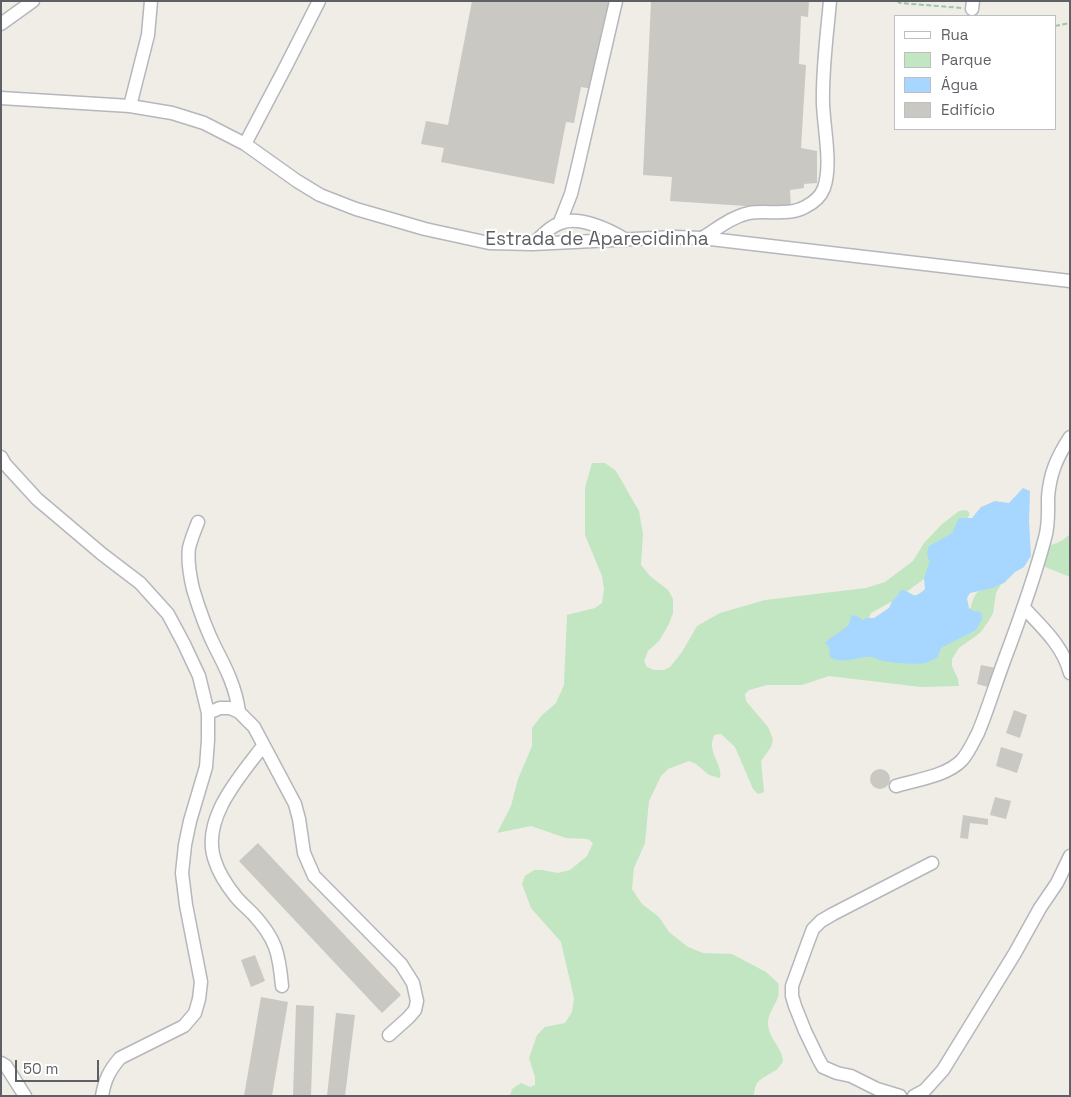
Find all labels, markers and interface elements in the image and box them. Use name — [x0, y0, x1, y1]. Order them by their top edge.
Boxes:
legend — [894, 15, 1056, 130]
text: Rua — [941, 25, 968, 44]
text: Parque — [941, 50, 992, 69]
text: Água — [941, 75, 978, 94]
text: Edifício — [941, 100, 995, 119]
street label: Estrada de Aparecidinha — [485, 229, 709, 251]
scale bar — [18, 1050, 101, 1082]
text: 50 m — [23, 1059, 58, 1078]

